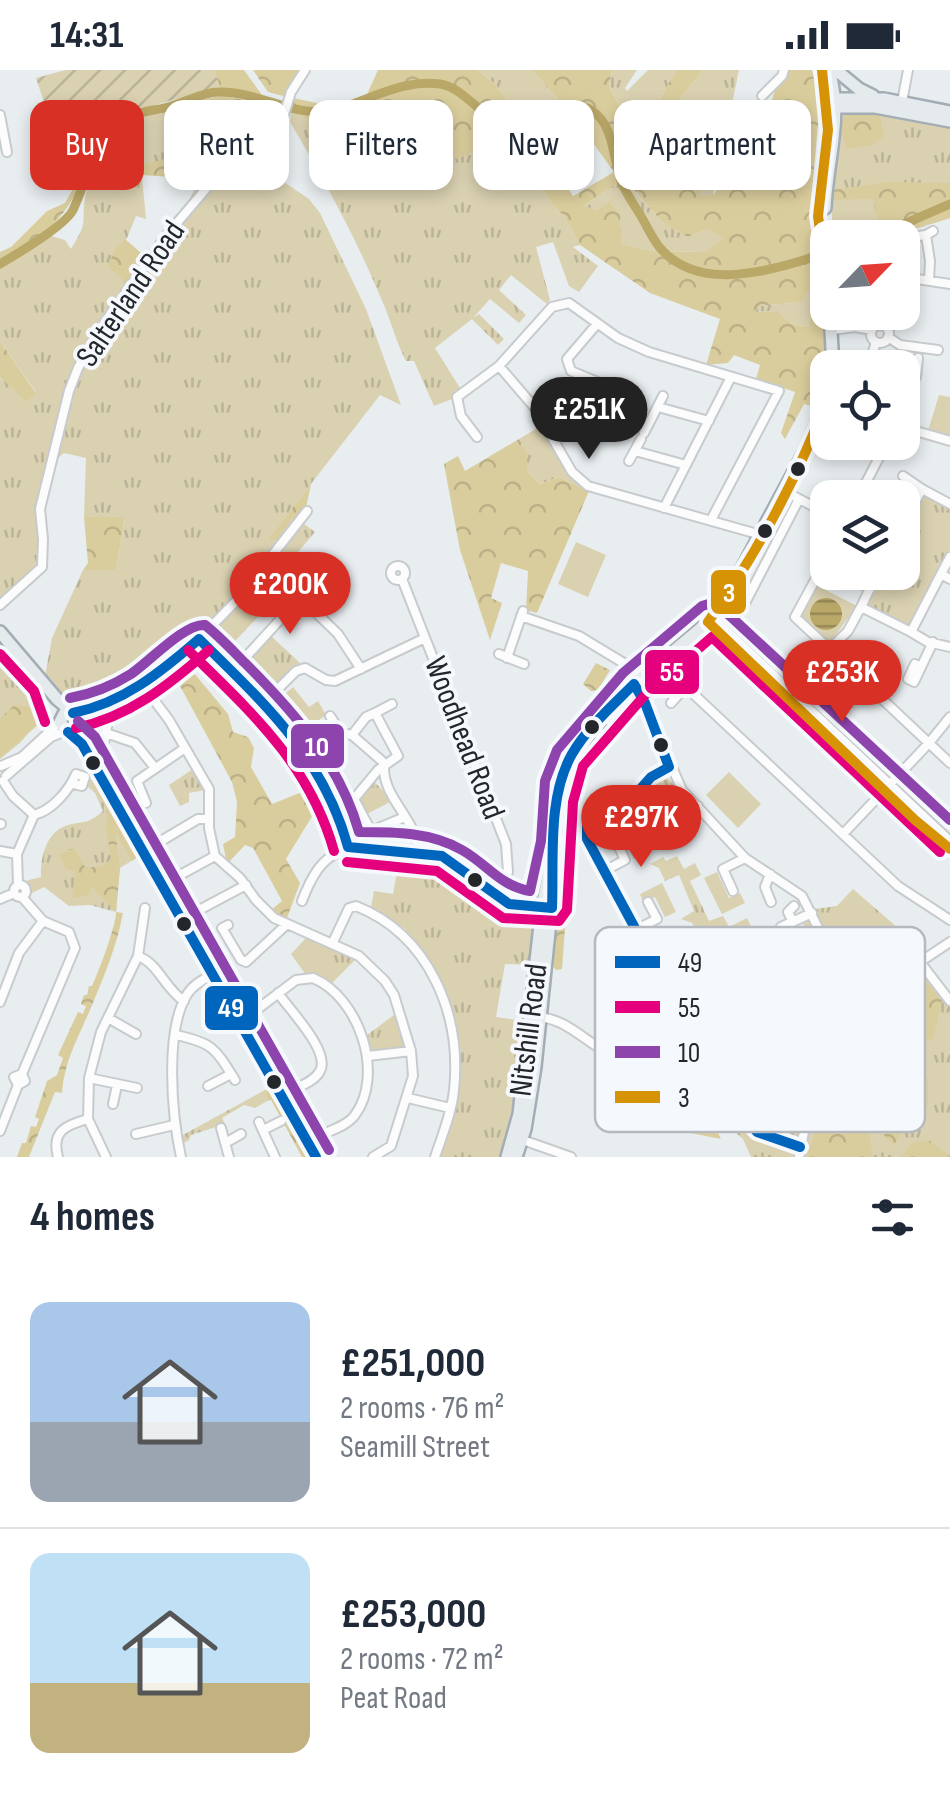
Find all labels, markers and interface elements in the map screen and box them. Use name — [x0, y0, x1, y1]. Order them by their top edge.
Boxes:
text: 14:31 — [50, 13, 123, 58]
chip: Buy — [30, 100, 144, 190]
chip: Rent — [164, 100, 289, 190]
chip: Filters — [309, 100, 453, 190]
chip: New — [473, 100, 594, 190]
chip: Apartment — [614, 100, 811, 190]
street label: Salterland Road — [68, 214, 194, 374]
north arrow — [810, 220, 920, 330]
map controls — [810, 220, 920, 590]
button: locate — [810, 350, 920, 460]
pin: £251K — [519, 377, 659, 462]
text: £251K — [552, 390, 626, 429]
unlabelled marker — [788, 459, 808, 479]
button: layers — [810, 480, 920, 590]
unlabelled marker — [755, 521, 775, 541]
pin: £200K — [220, 552, 360, 637]
text: £200K — [252, 565, 328, 604]
line badge: 3 — [709, 568, 748, 616]
text: 3 — [723, 577, 735, 610]
pin: £253K — [772, 640, 912, 725]
line badge: 55 — [643, 648, 701, 696]
street label: Woodhead Road — [415, 651, 513, 825]
text: £253K — [805, 653, 879, 692]
text: 55 — [660, 656, 684, 689]
unlabelled marker — [582, 717, 602, 737]
line badge: 10 — [289, 722, 346, 770]
text: 10 — [305, 731, 329, 764]
unlabelled marker — [651, 735, 671, 755]
unlabelled marker — [83, 753, 103, 773]
pin: £297K — [571, 785, 711, 870]
text: £297K — [603, 798, 679, 837]
unlabelled marker — [465, 870, 485, 890]
unlabelled marker — [174, 914, 194, 934]
legend — [595, 927, 925, 1132]
text: 49 — [678, 947, 702, 980]
street label: Nitshill Road — [502, 961, 556, 1099]
line badge: 49 — [203, 984, 260, 1032]
text: 49 — [218, 992, 244, 1025]
text: 55 — [678, 992, 700, 1025]
text: 10 — [678, 1037, 700, 1070]
unlabelled marker — [264, 1072, 284, 1092]
text: 3 — [678, 1082, 690, 1115]
icon: filters — [865, 1190, 920, 1245]
text: 4 homes — [30, 1192, 155, 1243]
text: £251,000 — [340, 1338, 485, 1389]
icon: home — [110, 1342, 230, 1462]
text: 2 rooms · 76 m² — [340, 1389, 504, 1428]
text: Seamill Street — [340, 1428, 490, 1467]
text: £253,000 — [340, 1589, 486, 1640]
icon: home — [110, 1593, 230, 1713]
text: 2 rooms · 72 m² — [340, 1640, 504, 1679]
text: Peat Road — [340, 1679, 447, 1718]

